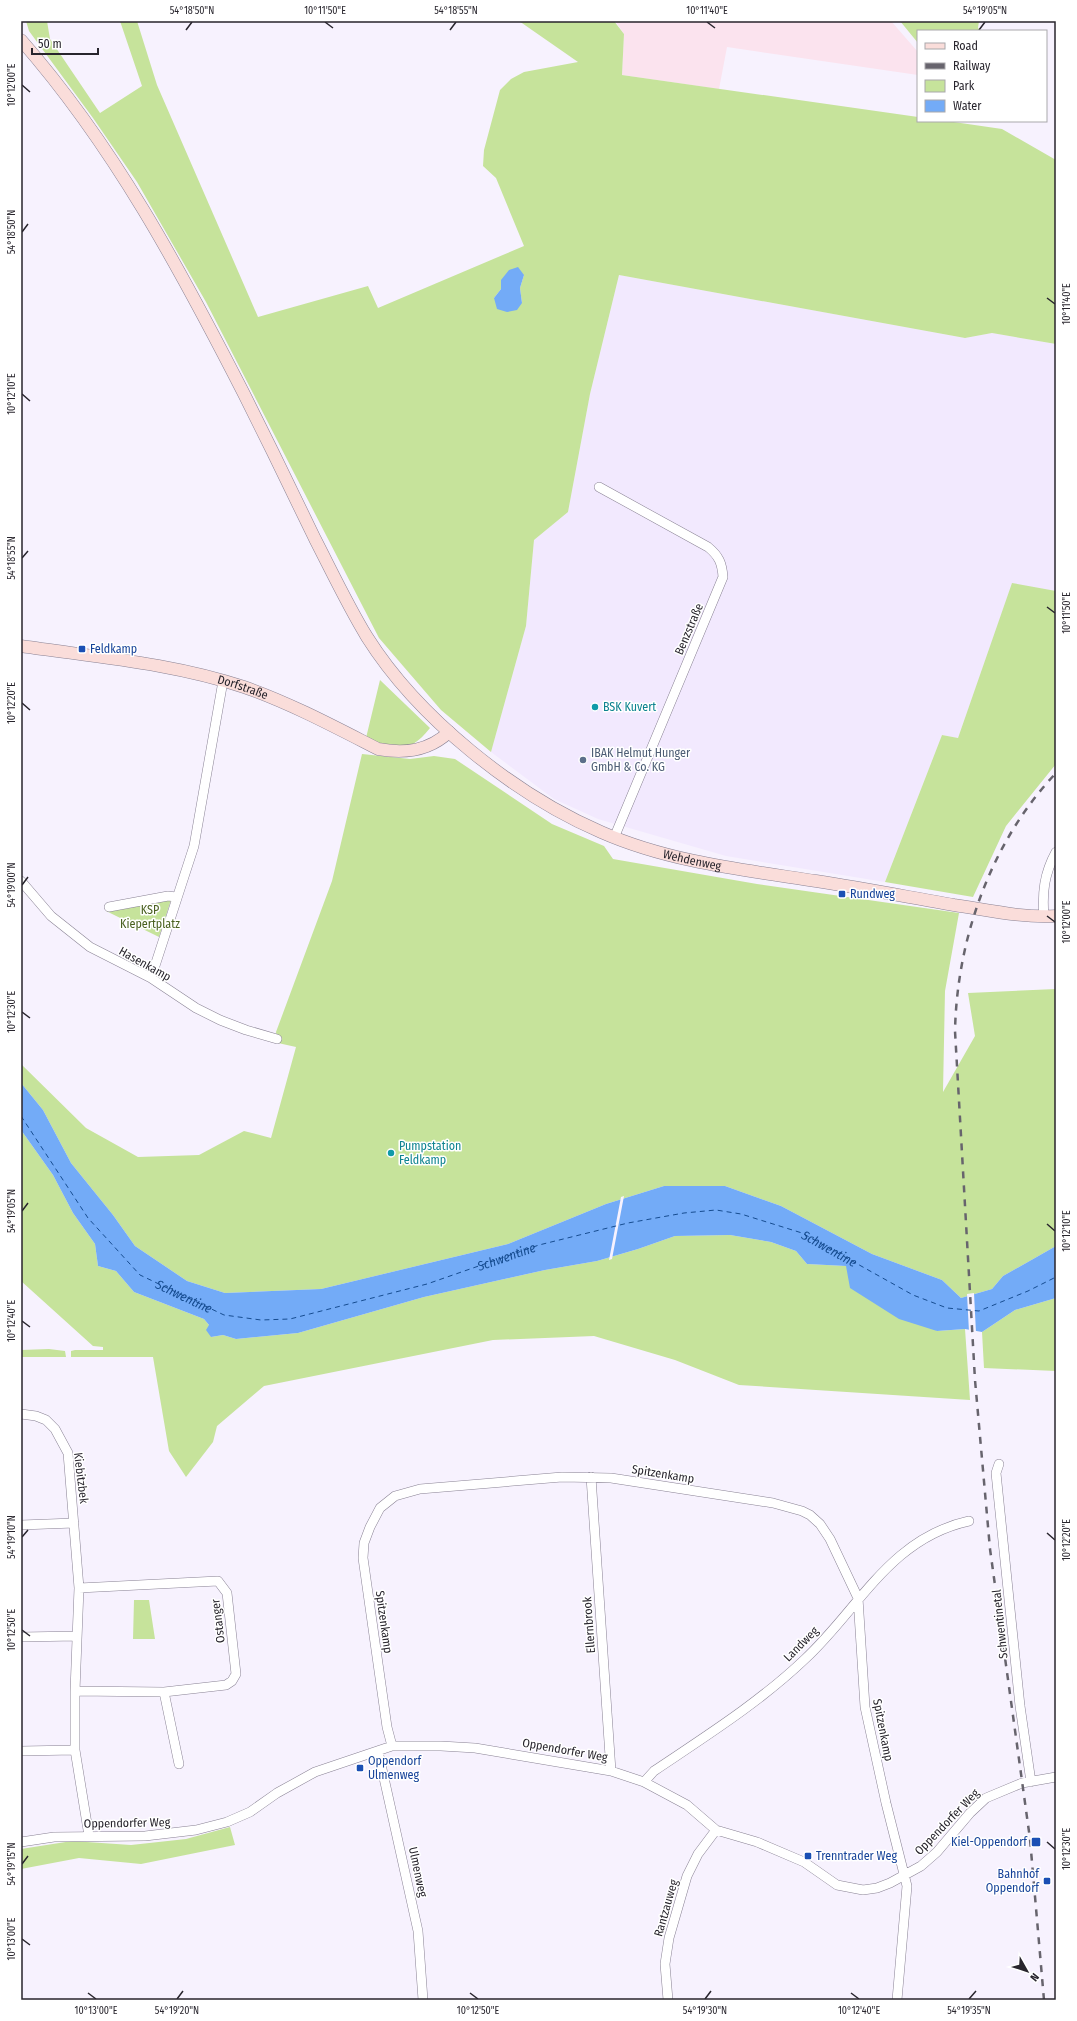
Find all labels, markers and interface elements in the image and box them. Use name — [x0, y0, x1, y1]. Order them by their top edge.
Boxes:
text: 54°18'50"N — [170, 5, 214, 17]
text: 10°11'50"E — [304, 5, 346, 17]
text: 54°18'55"N — [434, 5, 478, 17]
text: 10°11'40"E — [686, 5, 728, 17]
text: 54°19'05"N — [963, 5, 1007, 17]
scale bar — [32, 30, 98, 56]
legend — [917, 30, 1047, 122]
text: 50 m — [38, 37, 62, 51]
text: Road — [953, 39, 978, 53]
text: Railway — [953, 59, 991, 73]
text: 10°12'00"E — [6, 63, 18, 106]
text: Park — [953, 79, 975, 93]
text: Water — [953, 99, 982, 113]
text: 54°18'50"N — [6, 210, 18, 254]
text: 10°11'40"E — [1061, 283, 1073, 325]
text: 10°12'10"E — [6, 373, 18, 415]
text: 54°18'55"N — [6, 536, 18, 580]
text: 10°11'50"E — [1061, 592, 1073, 634]
street label: Benzstraße — [672, 601, 706, 657]
place label: Feldkamp — [90, 642, 137, 656]
marker: Feldkamp — [77, 644, 87, 654]
street label: Dorfstraße — [216, 672, 270, 702]
text: 10°12'20"E — [6, 682, 18, 724]
place label: BSK Kuvert — [603, 700, 656, 714]
marker: BSK Kuvert — [590, 702, 600, 712]
place label: IBAK Helmut Hunger GmbH & Co. KG — [591, 746, 691, 774]
marker: IBAK Helmut Hunger GmbH & Co. KG — [578, 755, 588, 765]
street label: Wehdenweg — [661, 847, 723, 873]
text: 54°19'00"N — [6, 863, 18, 907]
place label: Rundweg — [850, 887, 895, 901]
marker: Rundweg — [837, 889, 847, 899]
text: 10°12'00"E — [1061, 900, 1073, 943]
park label: KSP Kiepertplatz — [120, 903, 180, 931]
street label: Hasenkamp — [117, 944, 173, 984]
text: 10°12'30"E — [6, 991, 18, 1033]
place label: Pumpstation Feldkamp — [399, 1139, 461, 1167]
marker: Pumpstation Feldkamp — [386, 1148, 396, 1158]
text: 54°19'05"N — [6, 1189, 18, 1233]
text: 10°12'10"E — [1061, 1210, 1073, 1252]
water label: Schwentine — [798, 1227, 859, 1270]
water label: Schwentine — [474, 1240, 538, 1274]
water label: Schwentine — [152, 1276, 214, 1316]
text: 10°12'40"E — [6, 1300, 18, 1342]
street label: Kiebitzbek — [71, 1452, 91, 1505]
street label: Spitzenkamp — [631, 1462, 695, 1486]
text: 54°19'10"N — [6, 1515, 18, 1559]
text: 10°12'20"E — [1061, 1519, 1073, 1561]
street label: Schwentinetal — [989, 1589, 1011, 1659]
street label: Spitzenkamp — [373, 1590, 395, 1654]
street label: Ellernbrook — [580, 1596, 598, 1654]
street label: Ostanger — [208, 1597, 228, 1644]
text: 10°12'50"E — [6, 1609, 18, 1651]
street label: Landweg — [781, 1623, 822, 1664]
street label: Spitzenkamp — [870, 1698, 896, 1762]
street label: Oppendorfer Weg — [521, 1736, 609, 1764]
place label: Oppendorf Ulmenweg — [368, 1754, 422, 1782]
marker: Oppendorf Ulmenweg — [355, 1763, 365, 1773]
street label: Oppendorfer Weg — [912, 1786, 982, 1858]
street label: Oppendorfer Weg — [84, 1815, 171, 1831]
text: 10°12'30"E — [1061, 1828, 1073, 1870]
place label: Kiel-Oppendorf — [951, 1835, 1028, 1849]
marker: Kiel-Oppendorf — [1030, 1836, 1042, 1848]
text: 54°19'15"N — [6, 1843, 18, 1885]
street label: Ulmenweg — [406, 1846, 430, 1899]
place label: Trenntrader Weg — [816, 1849, 897, 1863]
marker: Trenntrader Weg — [803, 1851, 813, 1861]
place label: Bahnhof Oppendorf — [986, 1867, 1040, 1895]
marker: Bahnhof Oppendorf — [1042, 1876, 1052, 1886]
street label: Rantzauweg — [651, 1878, 681, 1938]
text: 10°13'00"E — [6, 1917, 18, 1960]
north arrow — [1007, 1951, 1047, 1991]
text: N — [1027, 1970, 1042, 1984]
text: 10°13'00"E — [75, 2005, 118, 2017]
text: 54°19'20"N — [155, 2005, 199, 2017]
text: 10°12'50"E — [457, 2005, 499, 2017]
text: 54°19'30"N — [683, 2005, 727, 2017]
text: 10°12'40"E — [838, 2005, 880, 2017]
text: 54°19'35"N — [947, 2005, 991, 2017]

